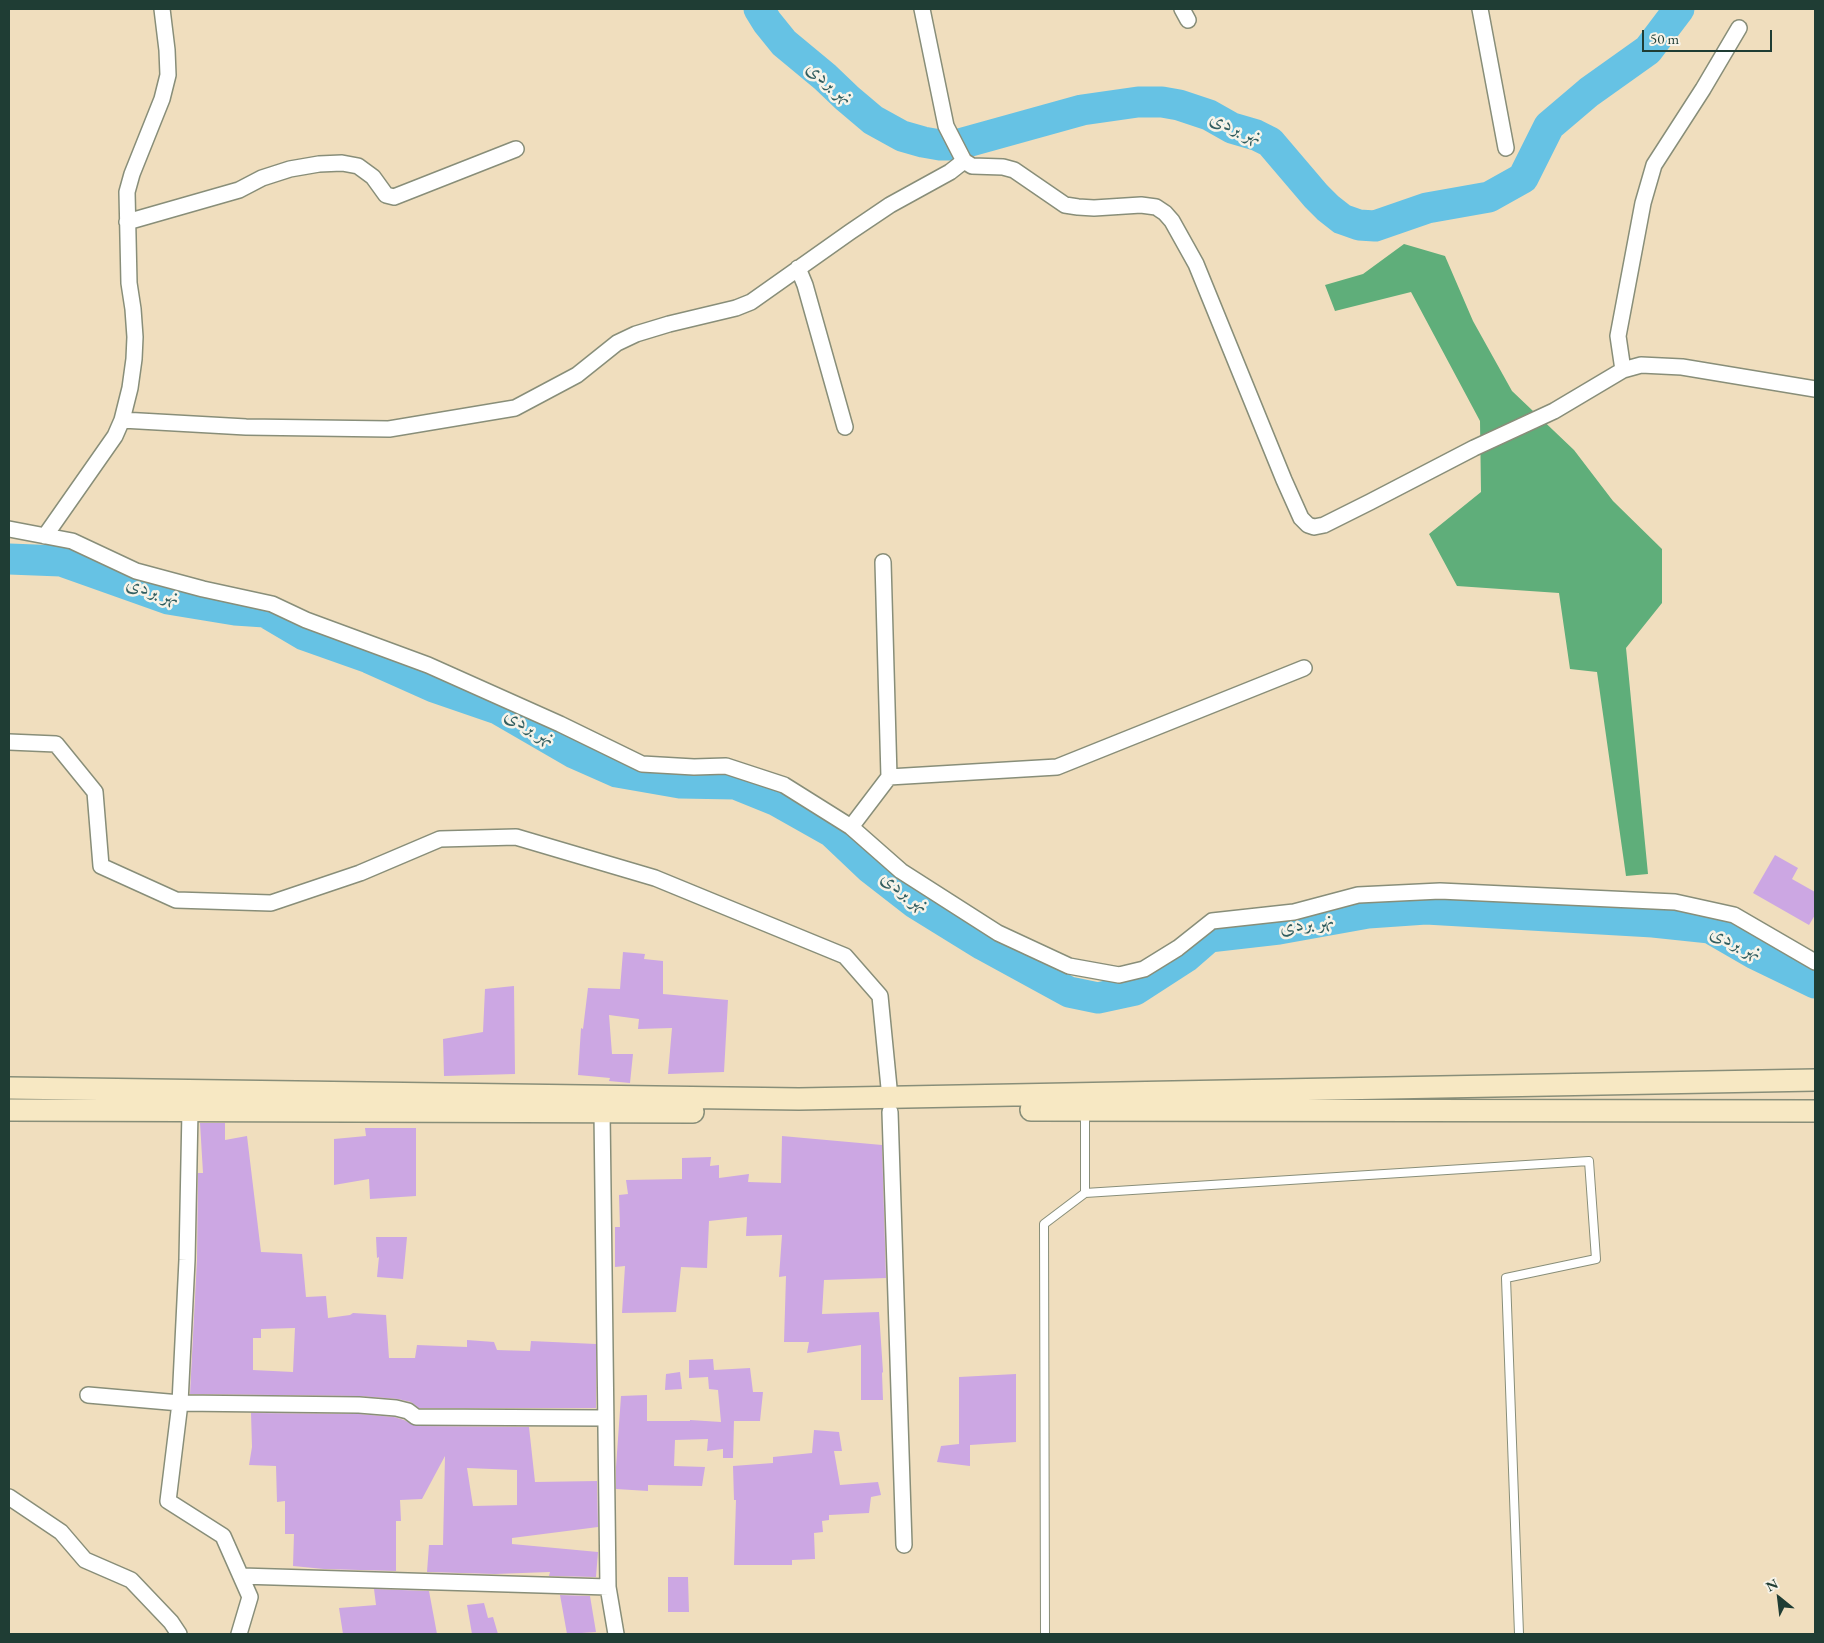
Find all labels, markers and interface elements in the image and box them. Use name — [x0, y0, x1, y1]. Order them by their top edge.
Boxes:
scale bar — [1644, 20, 1774, 52]
text: 50 m — [1650, 29, 1679, 48]
water label: نهر بردى — [801, 56, 859, 110]
water label: نهر بردى — [1206, 106, 1266, 150]
water label: نهر بردى — [123, 571, 183, 611]
water label: نهر بردى — [500, 703, 560, 751]
water label: نهر بردى — [876, 866, 934, 918]
water label: نهر بردى — [1278, 908, 1336, 940]
water label: نهر بردى — [1706, 920, 1766, 966]
north arrow — [1754, 1573, 1804, 1623]
text: N — [1762, 1574, 1781, 1596]

